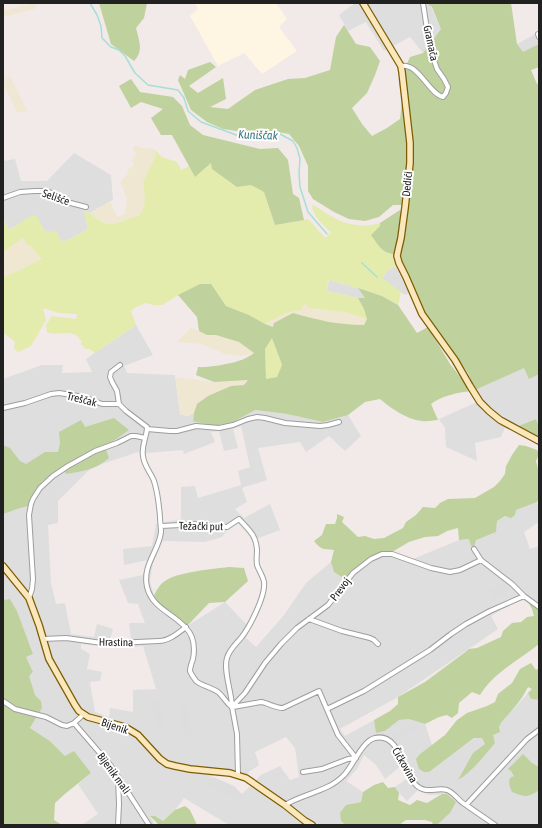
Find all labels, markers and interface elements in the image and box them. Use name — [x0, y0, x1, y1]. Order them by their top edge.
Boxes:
street label: Gramača — [421, 24, 441, 62]
water label: Kuniščak — [238, 127, 279, 143]
street label: Dedići — [400, 171, 414, 197]
street label: Selišće — [41, 187, 71, 207]
street label: Treščak — [66, 390, 98, 409]
street label: Težački put — [179, 520, 223, 532]
street label: Prevoj — [327, 575, 353, 603]
street label: Hrastina — [99, 636, 133, 648]
street label: Bijenik — [100, 716, 130, 736]
street label: Čičkovina — [390, 745, 420, 785]
street label: Bijenik mali — [95, 750, 133, 796]

